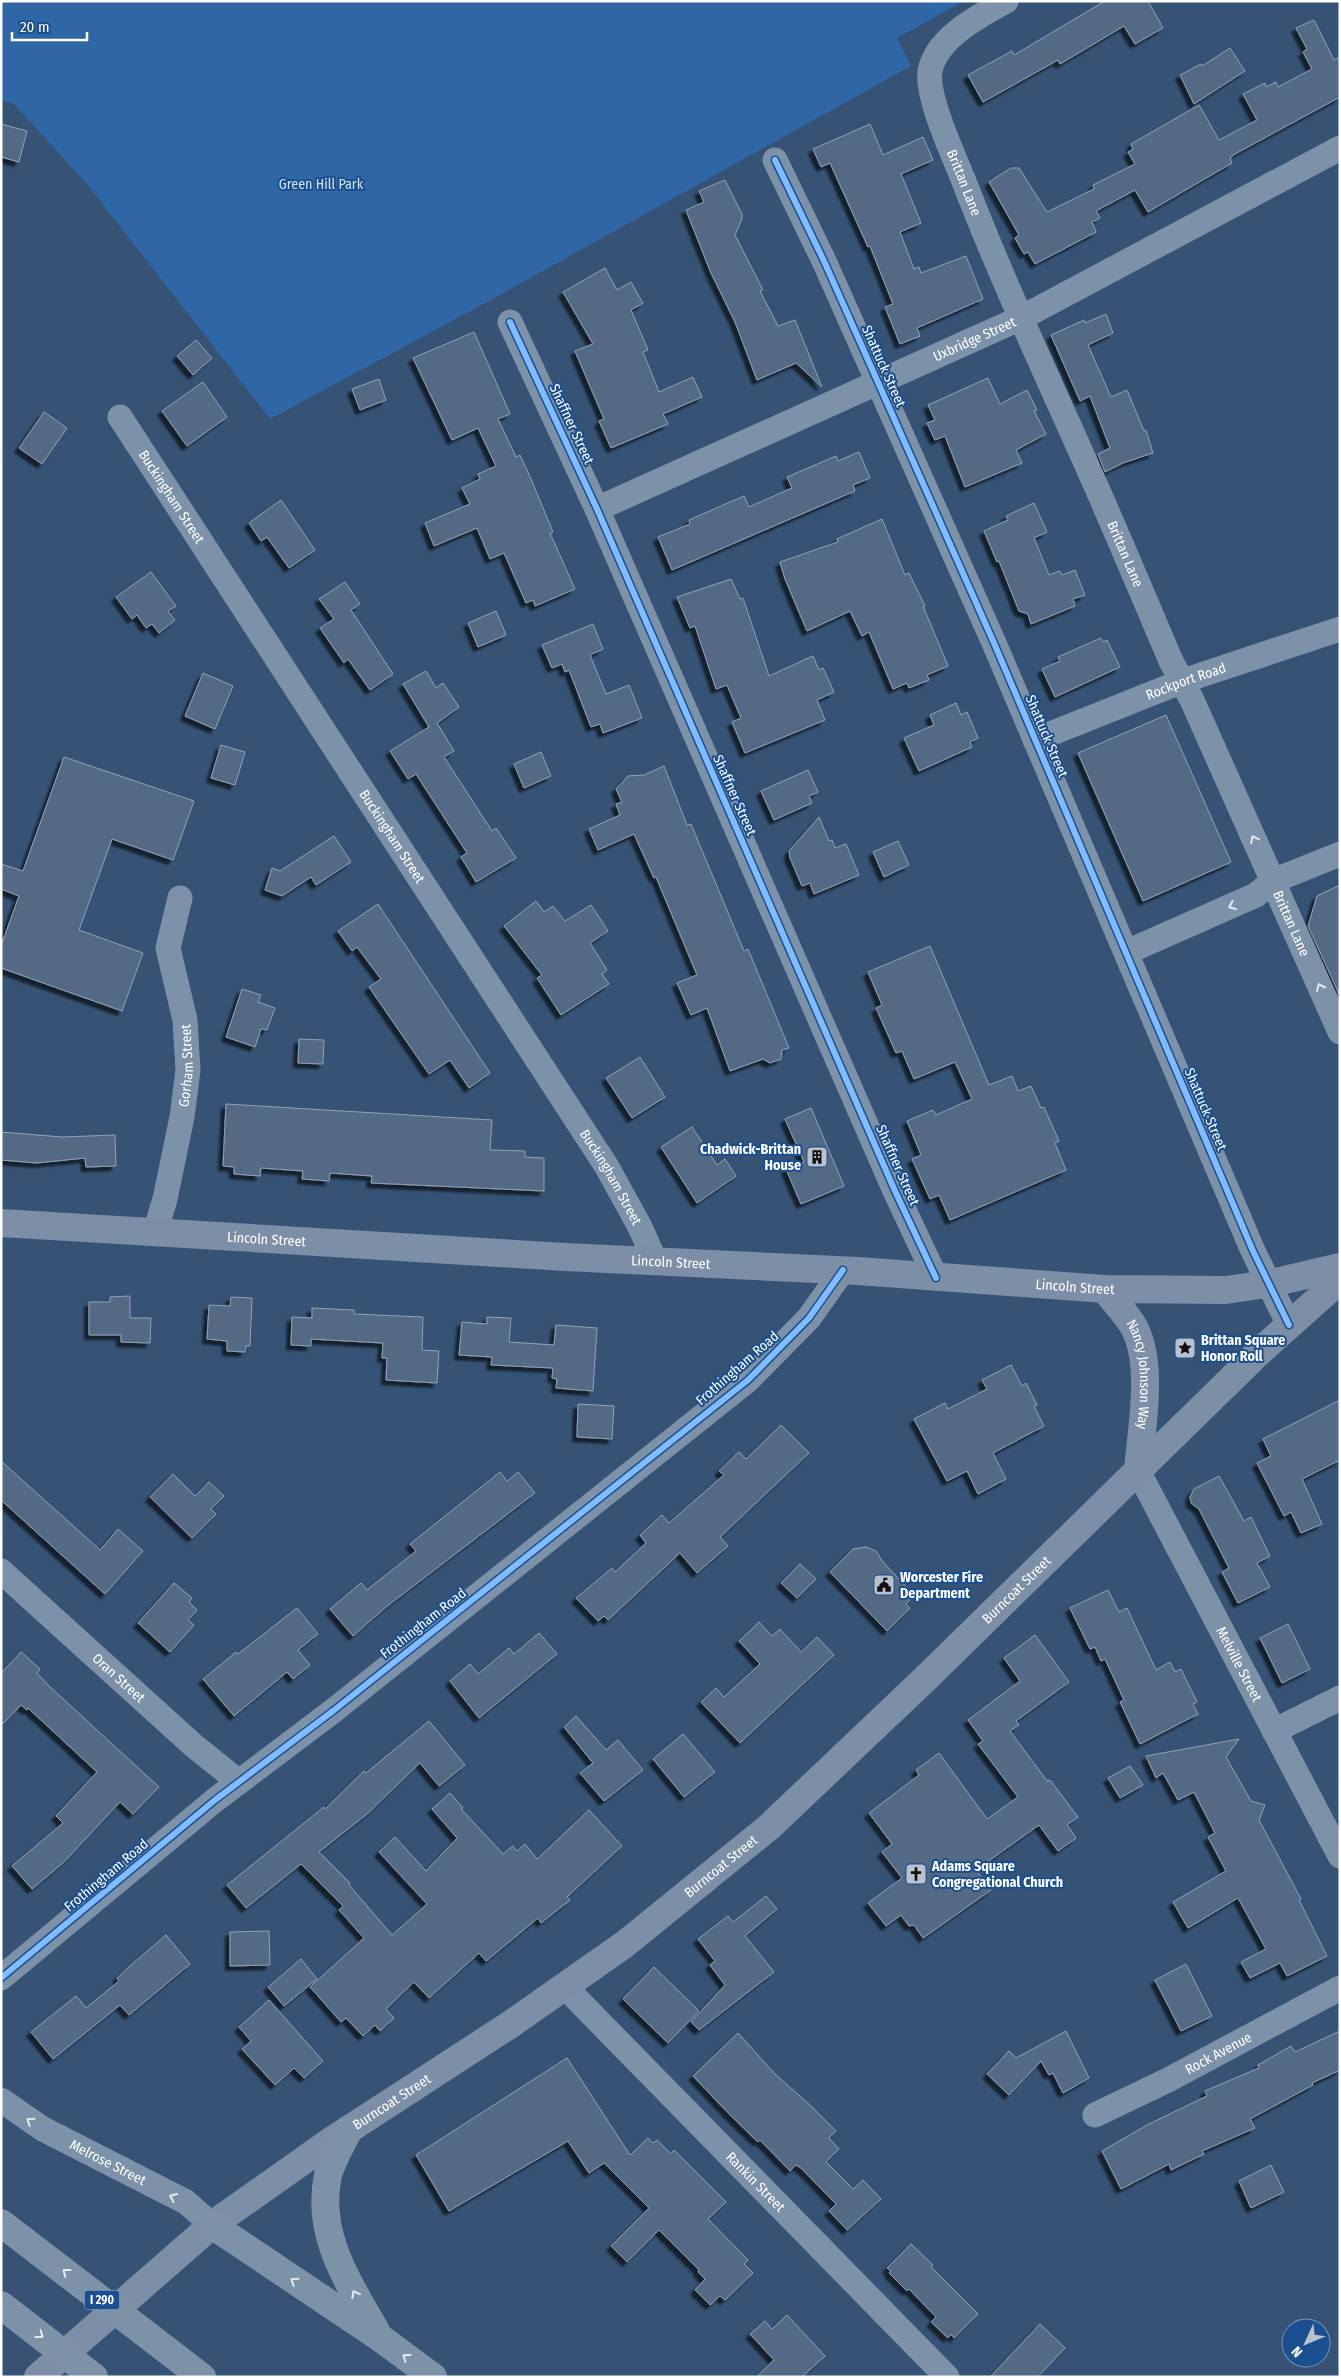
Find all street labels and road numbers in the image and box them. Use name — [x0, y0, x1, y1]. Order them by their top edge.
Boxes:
street label: Brittan Lane — [943, 147, 985, 218]
street label: Uxbridge Street — [931, 313, 1019, 365]
street label: Shattuck Street — [858, 323, 909, 410]
street label: Shaffner Street — [546, 381, 598, 467]
street label: Buckingham Street — [135, 447, 208, 547]
street label: Brittan Lane — [1103, 519, 1147, 590]
street label: Rockport Road — [1144, 659, 1228, 704]
street label: Shattuck Street — [1022, 692, 1072, 780]
street label: Shaffner Street — [709, 752, 760, 839]
street label: Buckingham Street — [355, 787, 429, 887]
street label: Brittan Lane — [1269, 888, 1313, 959]
street label: Gorham Street — [175, 1023, 197, 1108]
street label: Shattuck Street — [1181, 1065, 1231, 1153]
street label: Shaffner Street — [872, 1122, 923, 1209]
street label: Buckingham Street — [576, 1126, 645, 1228]
street label: Lincoln Street — [227, 1229, 307, 1250]
street label: Lincoln Street — [631, 1252, 711, 1273]
street label: Lincoln Street — [1035, 1276, 1115, 1298]
street label: Nancy Johnson Way — [1122, 1316, 1153, 1431]
street label: Frothingham Road — [692, 1328, 782, 1409]
street label: Burncoat Street — [979, 1552, 1055, 1627]
street label: Frothingham Road — [377, 1585, 470, 1662]
street label: Melville Street — [1212, 1624, 1266, 1705]
street label: Oran Street — [89, 1650, 149, 1707]
street label: Burncoat Street — [681, 1832, 761, 1901]
street label: Frothingham Road — [61, 1835, 152, 1915]
street label: Rock Avenue — [1182, 2029, 1255, 2078]
street label: Burncoat Street — [350, 2070, 434, 2134]
street label: Melrose Street — [67, 2136, 149, 2189]
street label: Rankin Street — [722, 2149, 789, 2216]
road number: I 290 — [84, 2290, 120, 2310]

